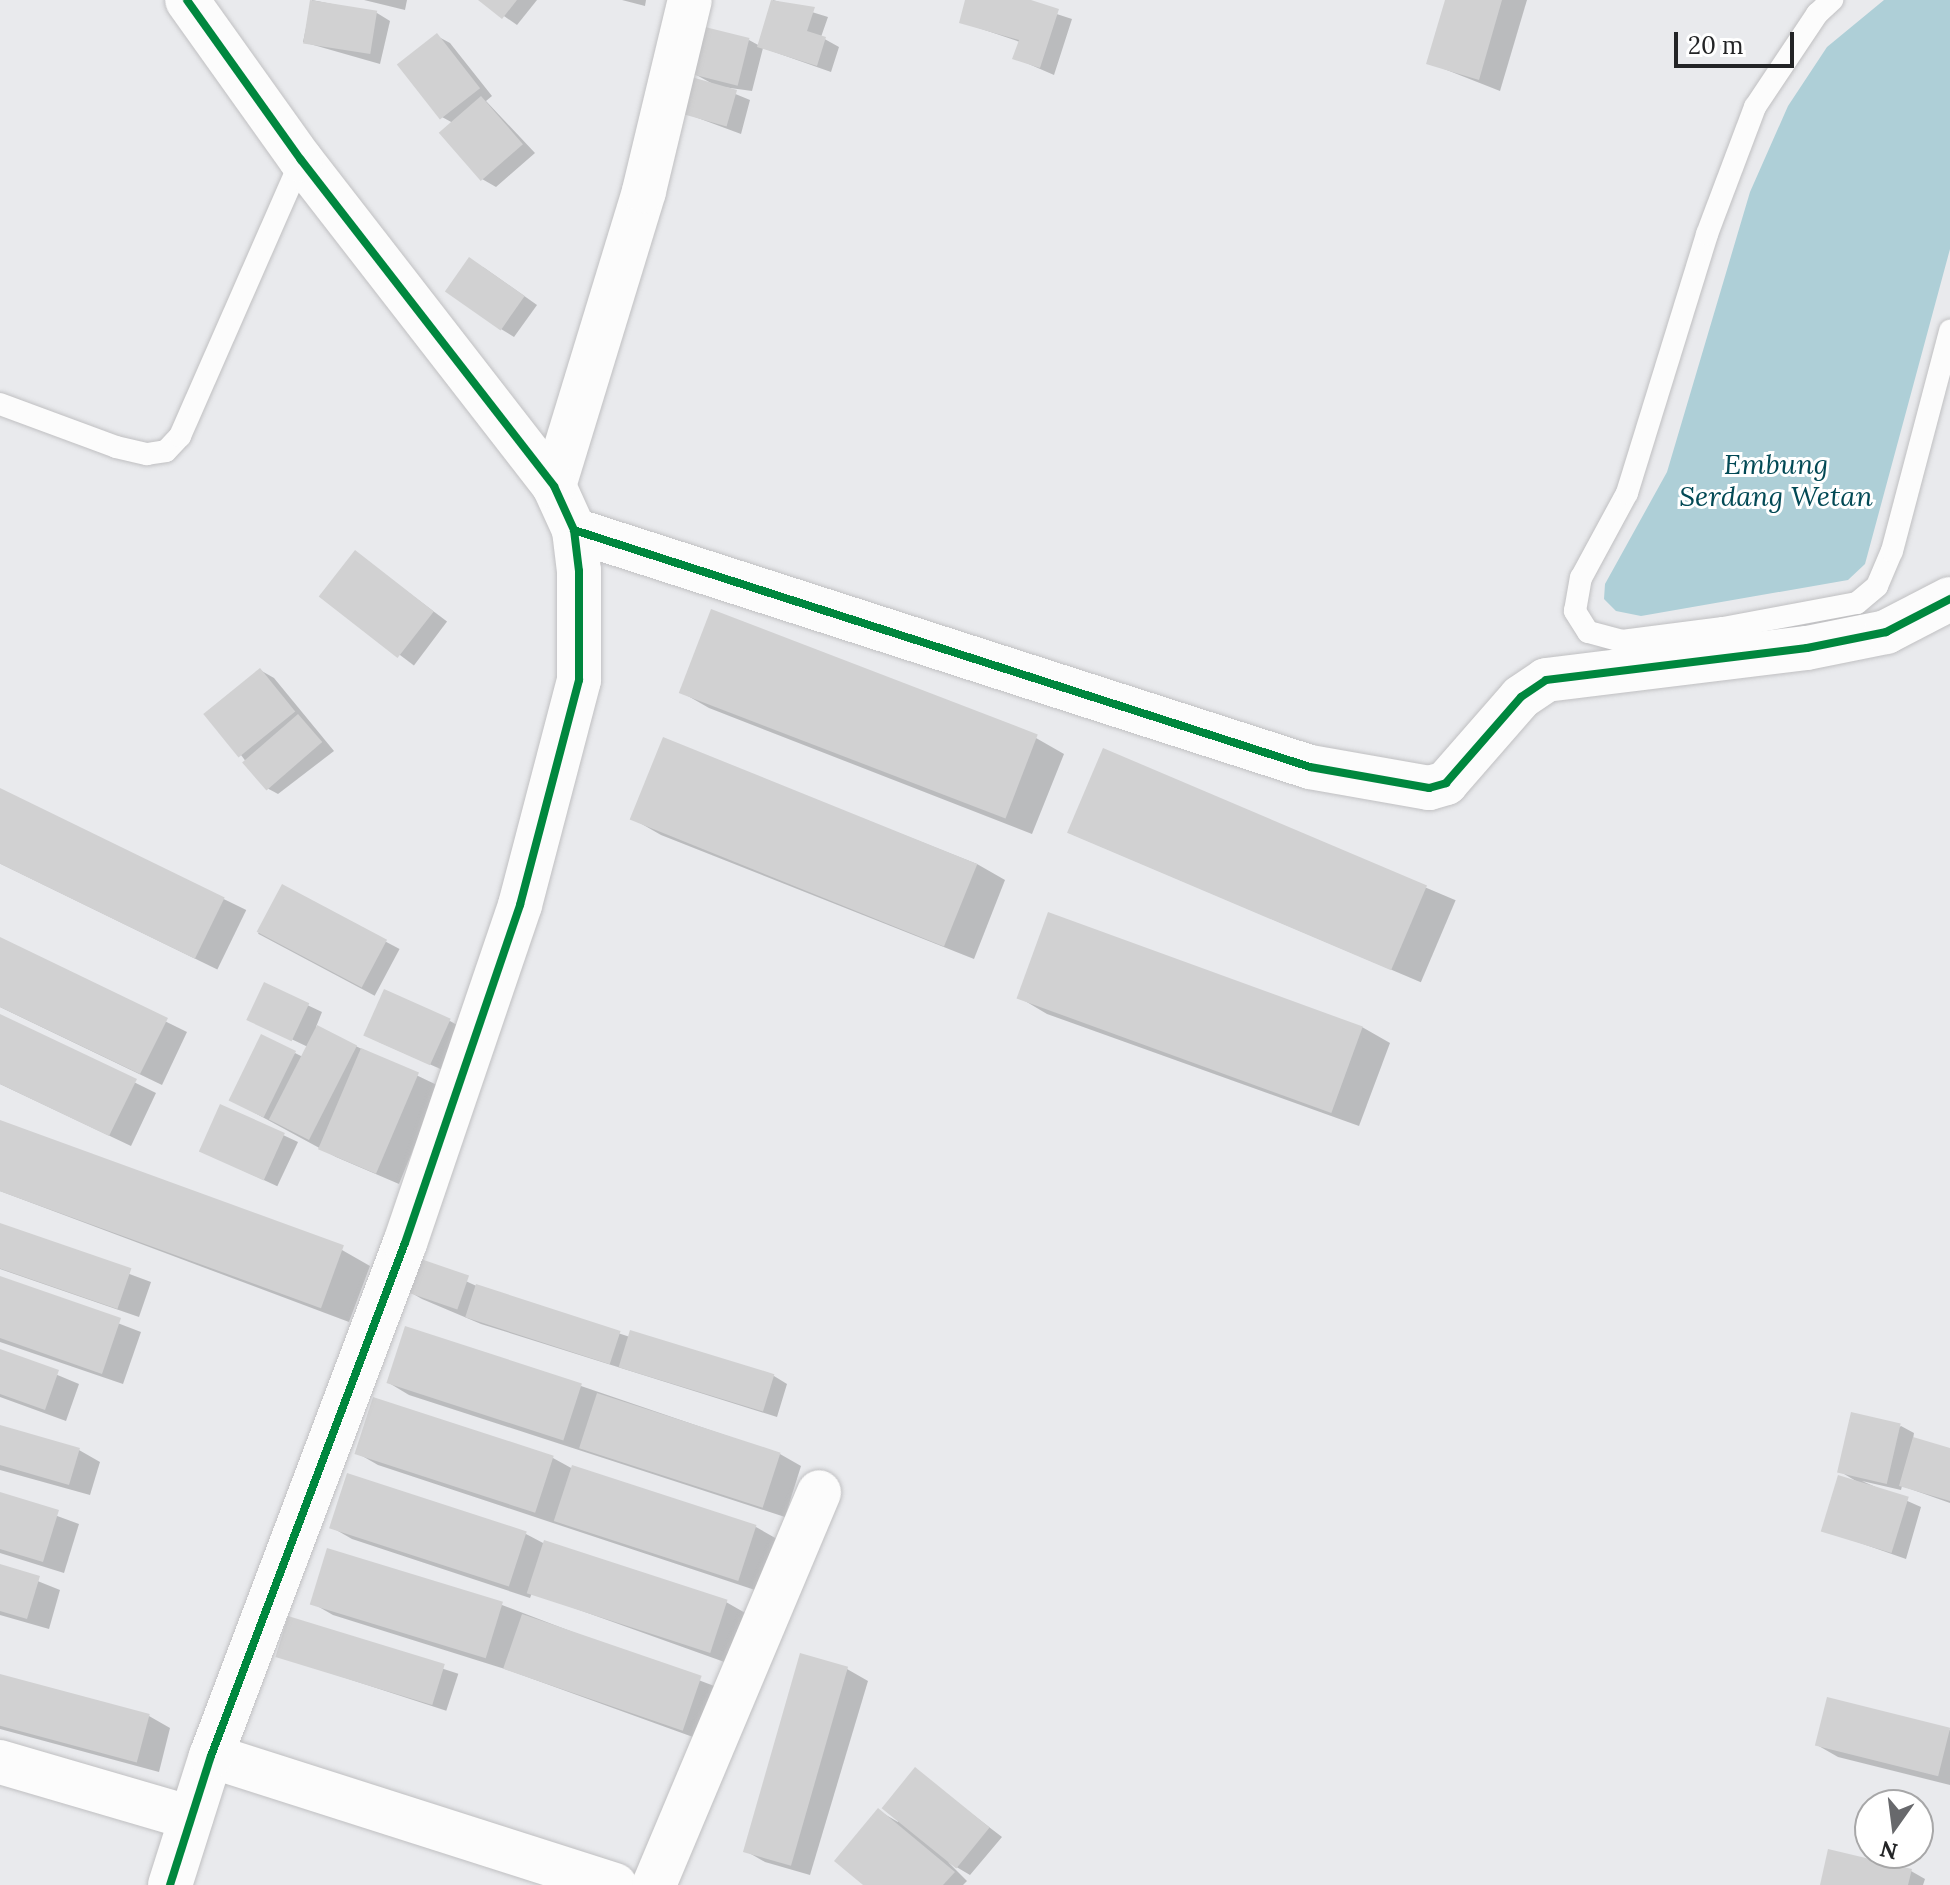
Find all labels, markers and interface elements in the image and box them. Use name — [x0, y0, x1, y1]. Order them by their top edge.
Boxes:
scale bar — [1678, 16, 1798, 66]
text: 20 m — [1688, 30, 1744, 61]
water label: Embung Serdang Wetan — [1679, 447, 1873, 513]
north arrow — [1854, 1789, 1934, 1869]
text: N — [1877, 1835, 1900, 1866]

